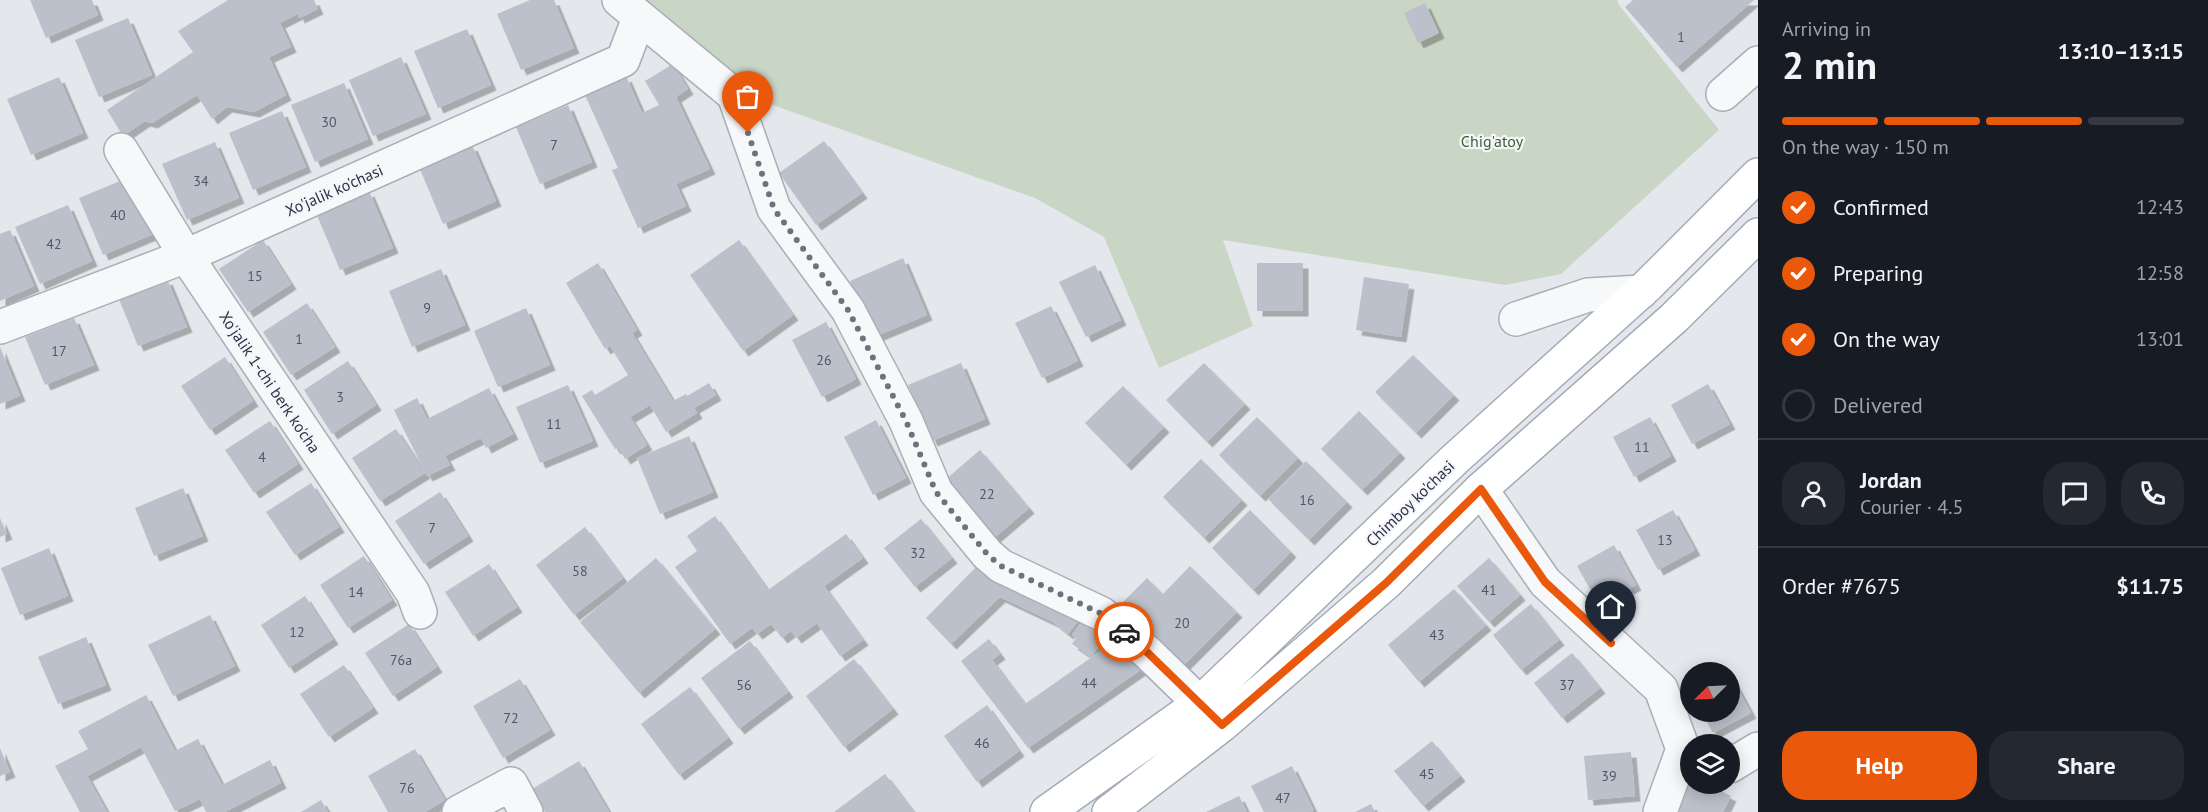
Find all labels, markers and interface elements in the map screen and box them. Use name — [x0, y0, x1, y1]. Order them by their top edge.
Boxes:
text: Arriving in — [1782, 16, 1871, 42]
house number: 1 — [1677, 28, 1685, 46]
text: 13:10–13:15 — [2058, 37, 2184, 65]
text: 2 min — [1782, 39, 1877, 90]
pin — [722, 71, 773, 133]
icon: bag — [731, 80, 764, 113]
house number: 30 — [321, 113, 337, 131]
park label: Chig'atoy — [1461, 131, 1524, 151]
text: On the way · 150 m — [1782, 134, 1949, 160]
house number: 7 — [550, 136, 558, 154]
street label: Xo'jalik ko'chasi — [282, 160, 386, 220]
house number: 34 — [193, 172, 209, 190]
icon: check — [1782, 191, 1815, 224]
text: Confirmed — [1833, 193, 1929, 221]
text: 12:43 — [2136, 194, 2184, 220]
house number: 40 — [110, 206, 126, 224]
house number: 42 — [46, 235, 62, 253]
icon: check — [1782, 257, 1815, 290]
text: Preparing — [1833, 259, 1923, 287]
text: 12:58 — [2136, 260, 2184, 286]
house number: 15 — [247, 267, 263, 285]
house number: 9 — [423, 299, 431, 317]
street label: Xo'jalik 1-chi berk ko'cha — [215, 307, 325, 457]
icon: check — [1782, 323, 1815, 356]
text: On the way — [1833, 325, 1940, 353]
text: 13:01 — [2136, 326, 2184, 352]
house number: 1 — [295, 330, 303, 348]
house number: 17 — [51, 342, 67, 360]
house number: 26 — [816, 351, 832, 369]
house number: 3 — [336, 388, 344, 406]
text: Delivered — [1833, 391, 1923, 419]
house number: 11 — [546, 415, 562, 433]
house number: 11 — [1634, 438, 1650, 456]
house number: 4 — [258, 448, 266, 466]
street label: Chimboy ko'chasi — [1362, 456, 1458, 550]
button: person — [1782, 462, 1845, 525]
button: chat — [2043, 462, 2106, 525]
button: phone — [2121, 462, 2184, 525]
text: Jordan — [1860, 466, 1922, 494]
house number: 22 — [979, 485, 995, 503]
house number: 16 — [1299, 491, 1315, 509]
text: Courier · 4.5 — [1860, 494, 1963, 520]
house number: 7 — [428, 519, 436, 537]
house number: 13 — [1657, 531, 1673, 549]
house number: 32 — [910, 544, 926, 562]
house number: 58 — [572, 562, 588, 580]
text: Order #7675 — [1782, 572, 1901, 600]
text: $11.75 — [2116, 572, 2184, 600]
house number: 41 — [1481, 581, 1497, 599]
pin — [1585, 581, 1636, 643]
house number: 14 — [348, 583, 364, 601]
icon: home — [1594, 590, 1627, 623]
courier — [1094, 602, 1154, 662]
house number: 20 — [1174, 614, 1190, 632]
icon: car — [1108, 616, 1141, 649]
house number: 12 — [289, 623, 305, 641]
house number: 43 — [1429, 626, 1445, 644]
house number: 76а — [390, 651, 412, 669]
north arrow — [1680, 662, 1740, 722]
map controls — [1680, 662, 1740, 794]
house number: 44 — [1081, 674, 1097, 692]
house number: 56 — [736, 676, 752, 694]
house number: 37 — [1559, 676, 1575, 694]
house number: 72 — [503, 709, 519, 727]
button: Help — [1782, 731, 1977, 800]
button: Share — [1989, 731, 2184, 800]
house number: 46 — [974, 734, 990, 752]
button: layers — [1680, 734, 1740, 794]
house number: 45 — [1419, 765, 1435, 783]
house number: 39 — [1601, 767, 1617, 785]
house number: 76 — [399, 779, 415, 797]
house number: 47 — [1275, 789, 1291, 807]

